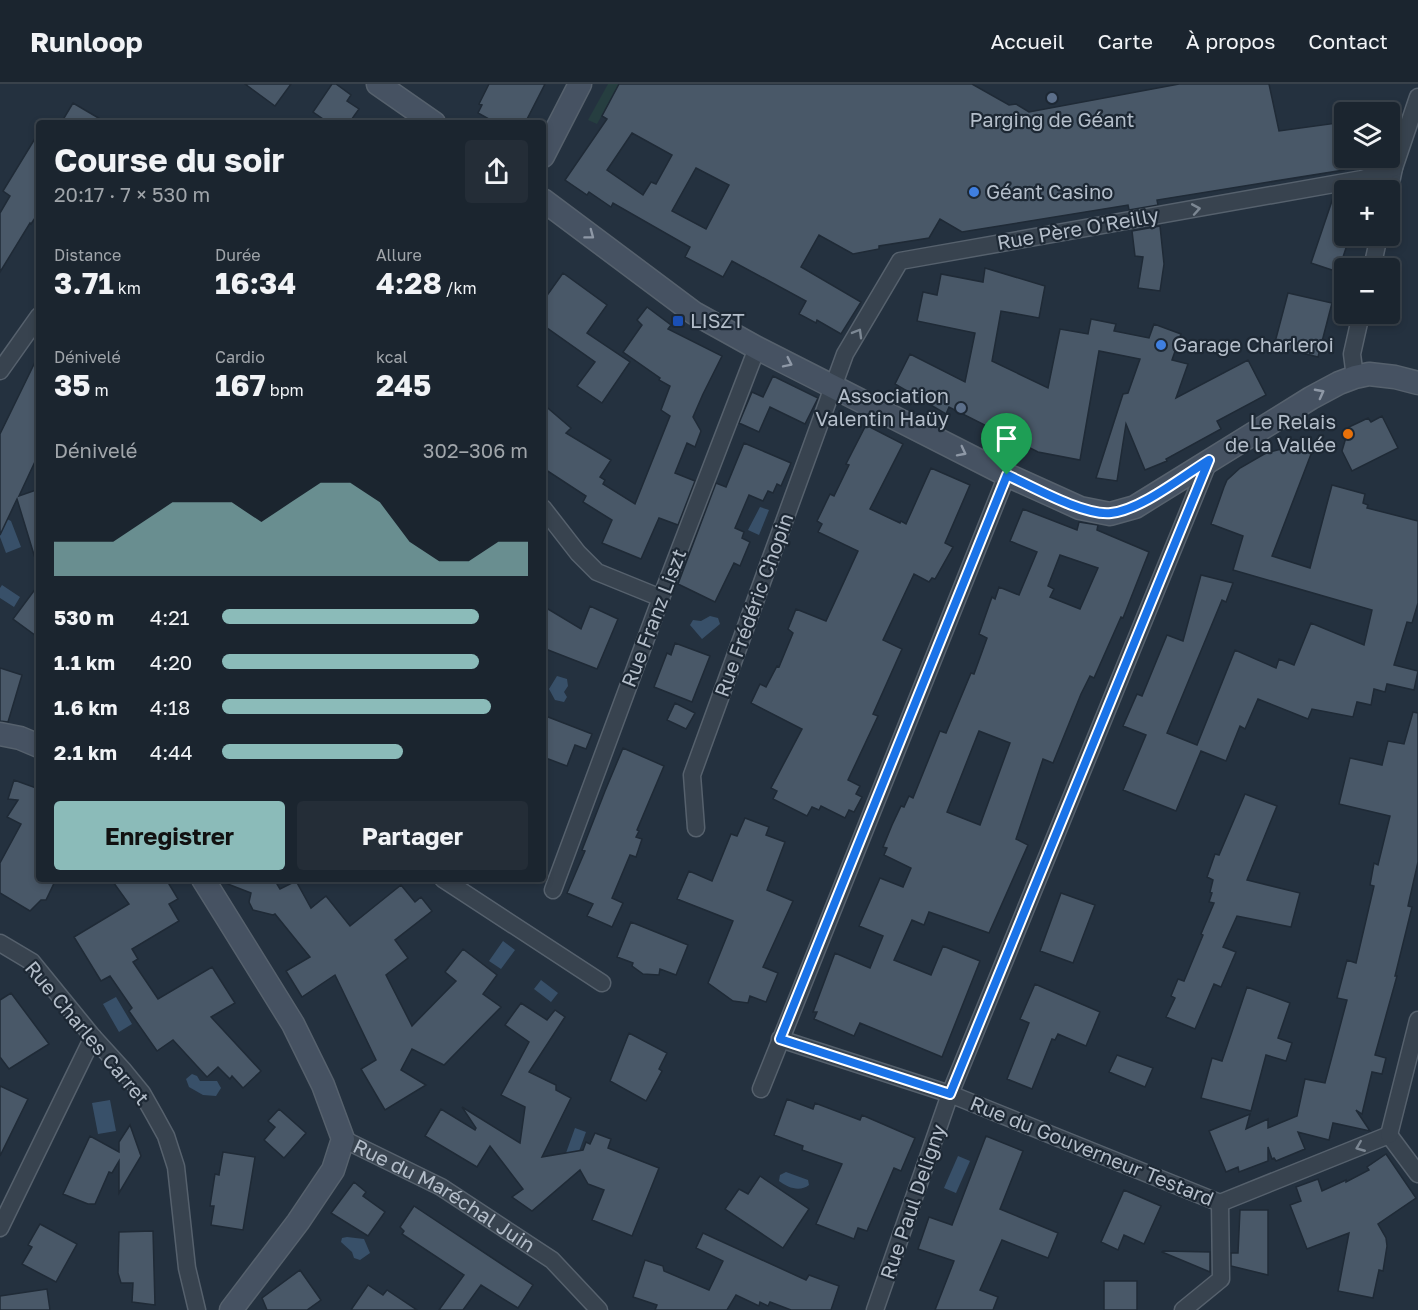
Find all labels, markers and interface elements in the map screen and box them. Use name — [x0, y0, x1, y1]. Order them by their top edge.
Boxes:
text: Runloop — [30, 25, 143, 58]
text: Accueil — [991, 28, 1064, 54]
text: Carte — [1097, 28, 1153, 54]
text: À propos — [1186, 28, 1275, 54]
text: Contact — [1308, 28, 1388, 54]
marker: Parging de Géant — [1045, 91, 1059, 105]
map controls — [1334, 102, 1400, 324]
button: layers — [1334, 102, 1400, 168]
place label: Parging de Géant — [969, 107, 1135, 131]
text: Course du soir — [54, 140, 284, 179]
button: share — [465, 140, 528, 203]
place label: Géant Casino — [986, 179, 1113, 203]
button: + — [1334, 180, 1400, 246]
text: 20:17 · 7 × 530 m — [54, 182, 210, 206]
marker: Géant Casino — [967, 185, 981, 199]
street label: Rue Père O'Reilly — [995, 202, 1161, 254]
one-way arrow — [1191, 203, 1201, 215]
one-way arrow — [583, 227, 594, 238]
text: Distance — [54, 245, 121, 265]
text: Durée — [215, 245, 261, 265]
text: Allure — [376, 245, 422, 265]
button: − — [1334, 258, 1400, 324]
text: 3.71 — [54, 265, 114, 301]
text: 16:34 — [215, 265, 296, 301]
text: 4:28 — [376, 265, 442, 301]
text: km — [114, 278, 141, 298]
text: /km — [442, 278, 477, 298]
place label: LISZT — [690, 308, 745, 332]
marker: LISZT — [671, 314, 685, 328]
one-way arrow — [850, 329, 862, 339]
place label: Garage Charleroi — [1173, 332, 1334, 356]
marker: Garage Charleroi — [1154, 338, 1168, 352]
text: Dénivelé — [54, 347, 121, 367]
text: Cardio — [215, 347, 265, 367]
text: kcal — [376, 347, 408, 367]
one-way arrow — [782, 356, 793, 368]
text: 35 — [54, 367, 91, 403]
text: 167 — [215, 367, 266, 403]
text: 245 — [376, 367, 431, 403]
text: m — [91, 380, 109, 400]
text: bpm — [266, 380, 304, 400]
place label: Association Valentin Haüy — [815, 383, 949, 430]
one-way arrow — [1314, 389, 1325, 400]
marker: Association Valentin Haüy — [954, 401, 968, 415]
place label: Le Relais de la Vallée — [1225, 409, 1336, 456]
pin — [981, 413, 1032, 475]
icon: arrive — [990, 422, 1023, 455]
marker: Le Relais de la Vallée — [1341, 427, 1355, 441]
text: Dénivelé — [54, 438, 137, 462]
text: 302–306 m — [423, 438, 528, 462]
one-way arrow — [956, 445, 966, 456]
street label: Rue Frédéric Chopin — [709, 509, 797, 700]
street label: Rue Franz Liszt — [616, 545, 690, 690]
text: 530 m — [54, 605, 114, 629]
text: 4:21 — [150, 605, 190, 629]
text: 1.1 km — [54, 650, 115, 674]
text: 4:20 — [150, 650, 192, 674]
text: 1.6 km — [54, 695, 118, 719]
text: 4:18 — [150, 695, 190, 719]
text: 2.1 km — [54, 740, 117, 764]
text: 4:44 — [150, 740, 193, 764]
button: Enregistrer — [54, 801, 285, 870]
button: Partager — [297, 801, 528, 870]
street label: Rue Charles Carret — [21, 956, 155, 1109]
street label: Rue du Gouverneur Testard — [967, 1090, 1218, 1210]
street label: Rue Paul Deligny — [874, 1121, 950, 1282]
street label: Rue du Maréchal Juin — [350, 1133, 540, 1257]
one-way arrow — [1355, 1140, 1366, 1152]

